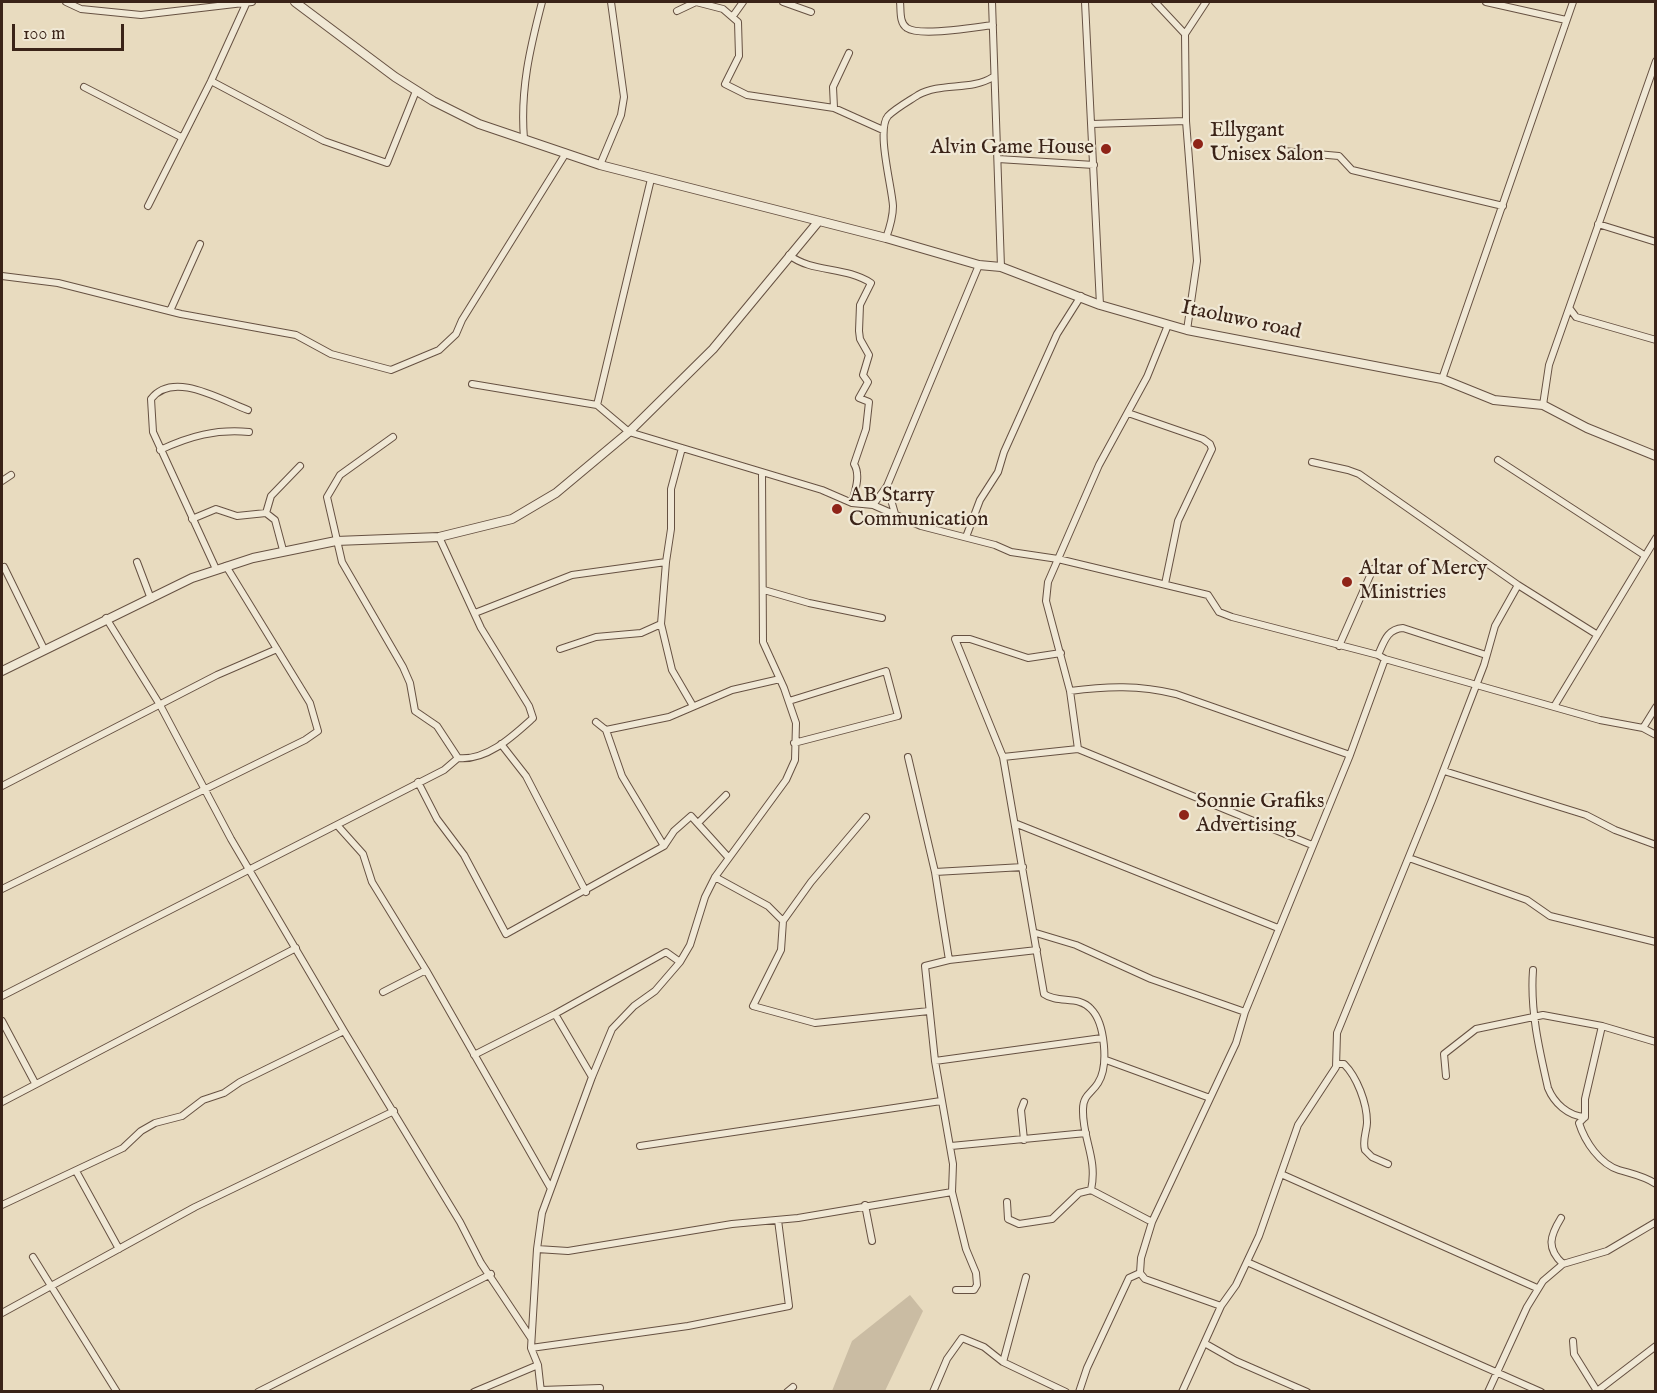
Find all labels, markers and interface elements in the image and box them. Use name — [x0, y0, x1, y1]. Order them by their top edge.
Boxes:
scale bar — [15, 12, 128, 50]
text: 100 m — [23, 23, 65, 46]
place label: Ellygant Unisex Salon — [1210, 119, 1324, 169]
place label: Alvin Game House — [931, 136, 1094, 162]
marker: Ellygant Unisex Salon — [1191, 137, 1205, 151]
marker: Alvin Game House — [1099, 142, 1113, 156]
street label: Itaoluwo road — [1179, 296, 1303, 346]
place label: AB Starry Communication — [849, 484, 988, 534]
marker: AB Starry Communication — [830, 502, 844, 516]
place label: Altar of Mercy Ministries — [1359, 557, 1487, 607]
marker: Altar of Mercy Ministries — [1340, 575, 1354, 589]
place label: Sonnie Grafiks Advertising — [1196, 790, 1324, 840]
marker: Sonnie Grafiks Advertising — [1177, 808, 1191, 822]

